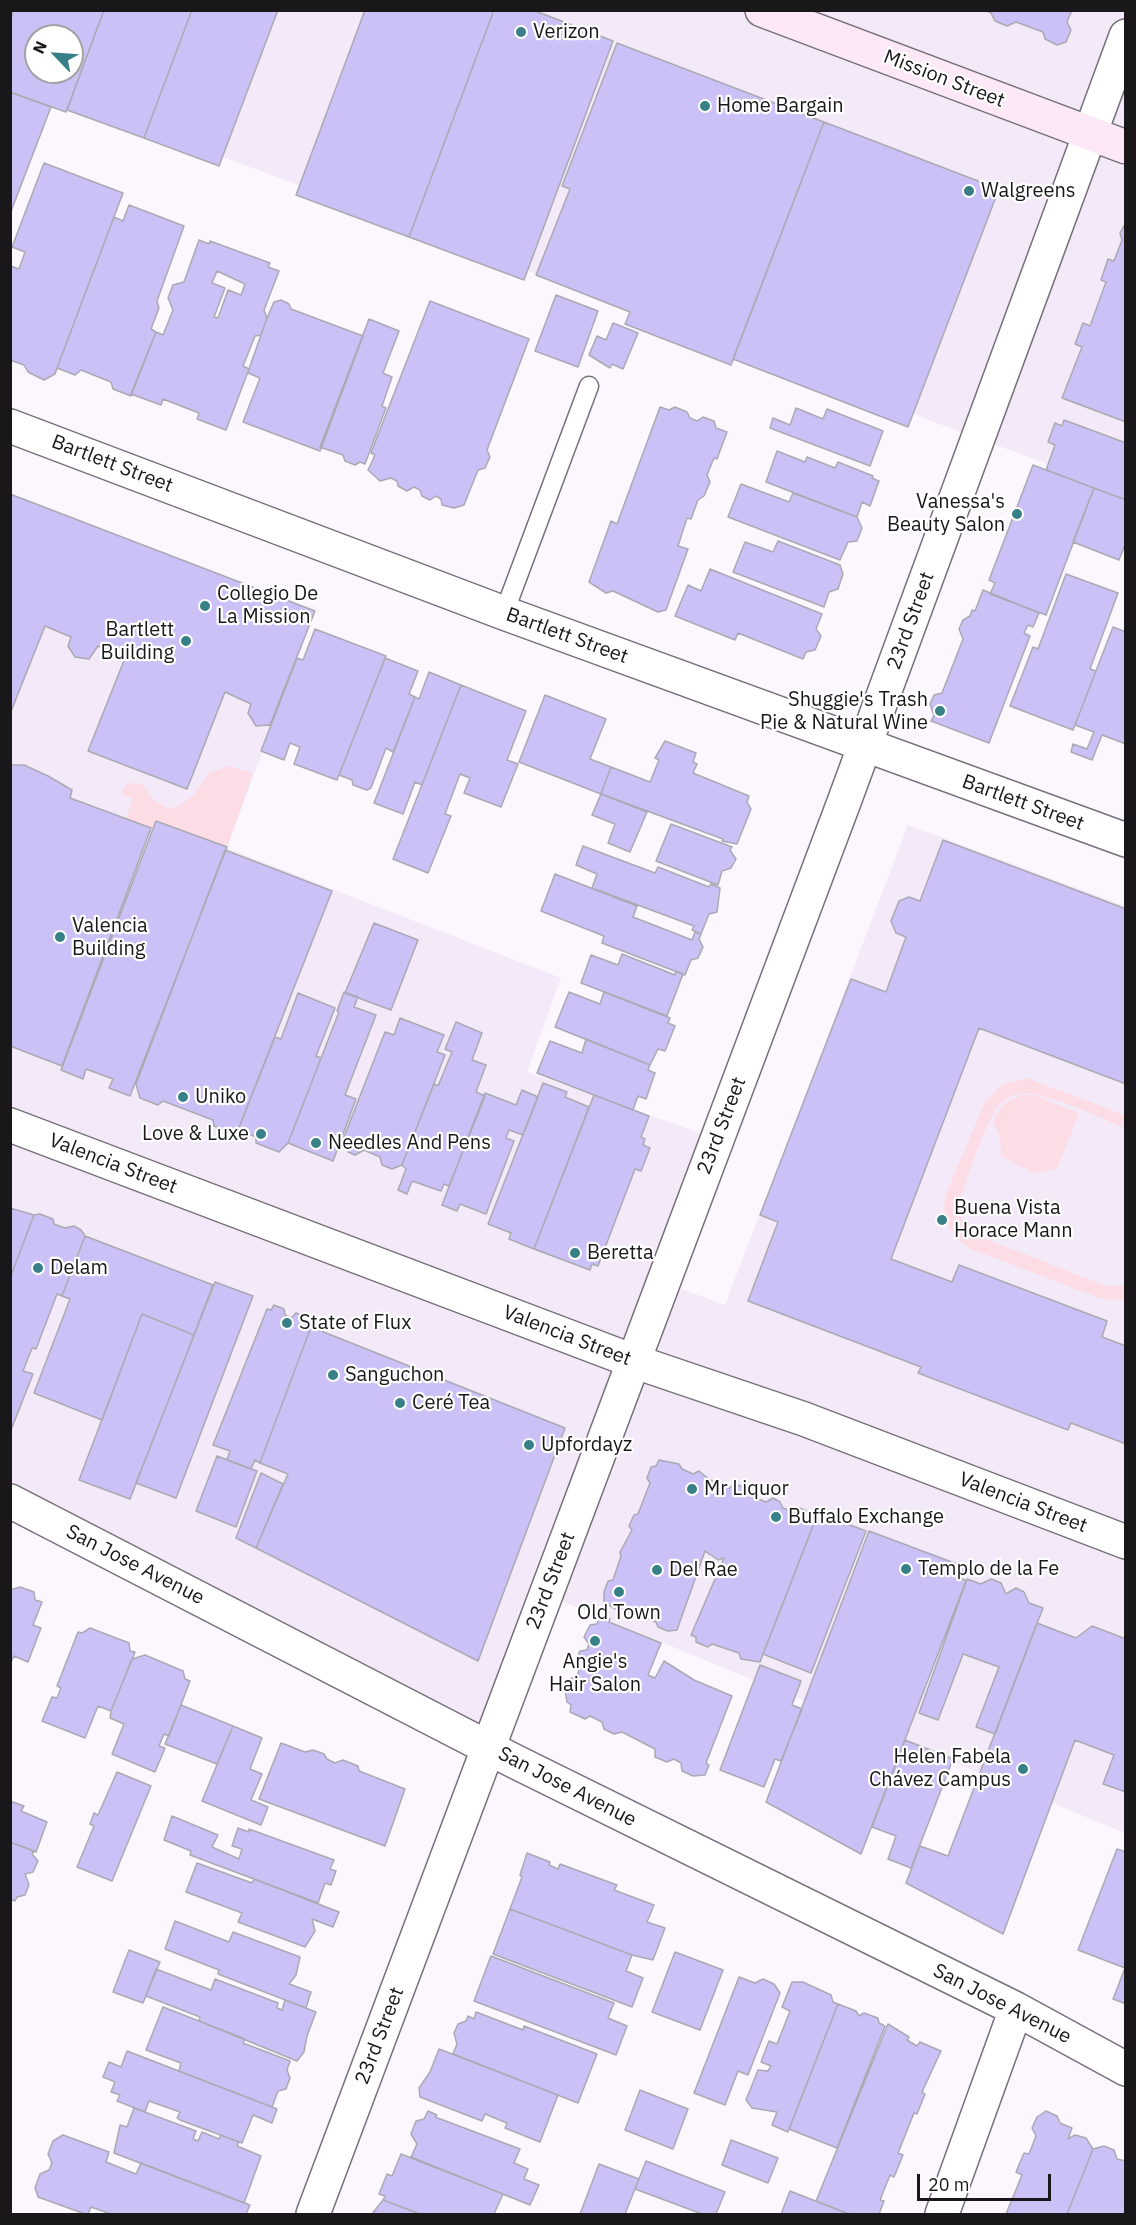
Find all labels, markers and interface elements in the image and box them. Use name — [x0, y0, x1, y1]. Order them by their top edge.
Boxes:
place label: Verizon — [533, 20, 600, 44]
north arrow — [24, 24, 84, 84]
marker: Verizon — [514, 25, 528, 39]
text: N — [28, 38, 51, 57]
street label: Mission Street — [880, 45, 1008, 113]
place label: Home Bargain — [717, 94, 844, 118]
marker: Home Bargain — [698, 99, 712, 113]
place label: Walgreens — [981, 179, 1076, 203]
marker: Walgreens — [962, 184, 976, 198]
street label: Bartlett Street — [48, 430, 176, 498]
place label: Vanessa's Beauty Salon — [887, 490, 1005, 537]
marker: Vanessa's Beauty Salon — [1010, 507, 1024, 521]
street label: 23rd Street — [882, 569, 940, 673]
place label: Collegio De La Mission — [217, 582, 318, 629]
marker: Collegio De La Mission — [198, 599, 212, 613]
street label: Bartlett Street — [503, 603, 631, 669]
place label: Bartlett Building — [101, 618, 174, 665]
marker: Bartlett Building — [179, 634, 193, 648]
place label: Shuggie's Trash Pie & Natural Wine — [760, 688, 928, 735]
marker: Shuggie's Trash Pie & Natural Wine — [933, 704, 947, 718]
street label: Bartlett Street — [959, 770, 1087, 836]
place label: Valencia Building — [72, 914, 148, 961]
marker: Valencia Building — [53, 930, 67, 944]
street label: 23rd Street — [692, 1074, 752, 1178]
place label: Uniko — [195, 1085, 246, 1109]
marker: Uniko — [176, 1090, 190, 1104]
place label: Love & Luxe — [142, 1122, 249, 1146]
marker: Love & Luxe — [254, 1127, 268, 1141]
street label: Valencia Street — [46, 1129, 180, 1199]
place label: Needles And Pens — [328, 1131, 491, 1155]
marker: Needles And Pens — [309, 1136, 323, 1150]
place label: Buena Vista Horace Mann — [954, 1196, 1073, 1243]
marker: Buena Vista Horace Mann — [935, 1213, 949, 1227]
place label: Beretta — [587, 1241, 654, 1265]
marker: Beretta — [568, 1246, 582, 1260]
place label: Delam — [50, 1256, 108, 1280]
marker: Delam — [31, 1261, 45, 1275]
street label: Valencia Street — [500, 1301, 634, 1371]
place label: State of Flux — [299, 1311, 411, 1335]
marker: State of Flux — [280, 1316, 294, 1330]
place label: Sanguchon — [345, 1363, 444, 1387]
marker: Sanguchon — [326, 1368, 340, 1382]
place label: Ceré Tea — [412, 1391, 490, 1415]
marker: Ceré Tea — [393, 1396, 407, 1410]
place label: Upfordayz — [541, 1433, 632, 1457]
marker: Upfordayz — [522, 1438, 536, 1452]
street label: Valencia Street — [956, 1468, 1090, 1538]
place label: Mr Liquor — [704, 1477, 789, 1501]
marker: Mr Liquor — [685, 1482, 699, 1496]
place label: Buffalo Exchange — [788, 1505, 944, 1529]
marker: Buffalo Exchange — [769, 1510, 783, 1524]
street label: San Jose Avenue — [62, 1520, 208, 1610]
street label: 23rd Street — [521, 1529, 581, 1633]
place label: Templo de la Fe — [918, 1557, 1059, 1581]
place label: Del Rae — [669, 1558, 738, 1582]
marker: Templo de la Fe — [899, 1562, 913, 1576]
marker: Del Rae — [650, 1563, 664, 1577]
marker: Old Town — [612, 1585, 626, 1599]
place label: Old Town — [577, 1601, 661, 1625]
marker: Angie's Hair Salon — [588, 1634, 602, 1648]
place label: Angie's Hair Salon — [549, 1650, 641, 1697]
street label: San Jose Avenue — [494, 1742, 640, 1832]
place label: Helen Fabela Chávez Campus — [869, 1745, 1011, 1792]
marker: Helen Fabela Chávez Campus — [1016, 1762, 1030, 1776]
street label: San Jose Avenue — [929, 1959, 1075, 2049]
street label: 23rd Street — [350, 1984, 410, 2088]
scale bar — [920, 2162, 1054, 2200]
text: 20 m — [928, 2173, 970, 2196]

